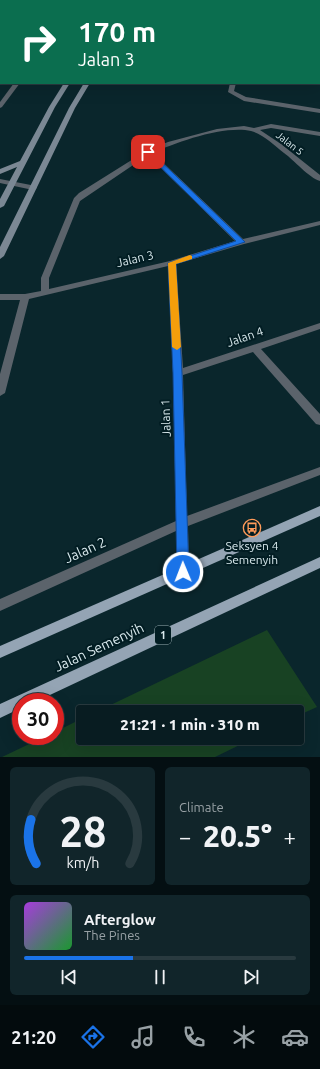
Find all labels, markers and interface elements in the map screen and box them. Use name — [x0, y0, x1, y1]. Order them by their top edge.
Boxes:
icon: right — [12, 16, 64, 68]
text: 170 m — [78, 16, 156, 47]
text: Jalan 3 — [78, 49, 135, 69]
street label: Jalan 5 — [274, 129, 305, 157]
pin — [131, 135, 165, 169]
icon: arrive — [137, 141, 159, 163]
street label: Jalan 3 — [115, 248, 155, 269]
street label: Jalan 4 — [225, 324, 265, 349]
street label: Jalan 1 — [158, 399, 173, 437]
bus stop icon: Seksyen 4 Semenyih — [242, 518, 262, 538]
street label: Jalan 2 — [62, 534, 108, 566]
place label: Seksyen 4 Semenyih — [226, 539, 279, 566]
position arrow — [162, 551, 204, 593]
street label: Jalan Semenyih — [52, 619, 146, 675]
road number: 1 — [155, 626, 171, 644]
speed limit sign: 30 — [12, 693, 64, 745]
text: 21:21 · 1 min · 310 m — [120, 716, 260, 733]
text: Climate — [179, 800, 224, 814]
text: 28 — [59, 808, 106, 855]
text: 20.5° — [203, 819, 272, 853]
text: − — [179, 824, 191, 849]
text: + — [284, 824, 296, 849]
text: km/h — [66, 855, 99, 871]
text: Afterglow — [84, 911, 156, 928]
text: The Pines — [84, 928, 140, 942]
icon: previous — [58, 966, 80, 988]
icon: pause — [149, 966, 171, 988]
icon: next — [240, 966, 262, 988]
icon: directions — [79, 1023, 107, 1051]
icon: music — [129, 1023, 157, 1051]
icon: phone — [180, 1023, 208, 1051]
icon: climate — [230, 1023, 258, 1051]
icon: car — [281, 1023, 309, 1051]
text: 21:20 — [11, 1027, 56, 1047]

